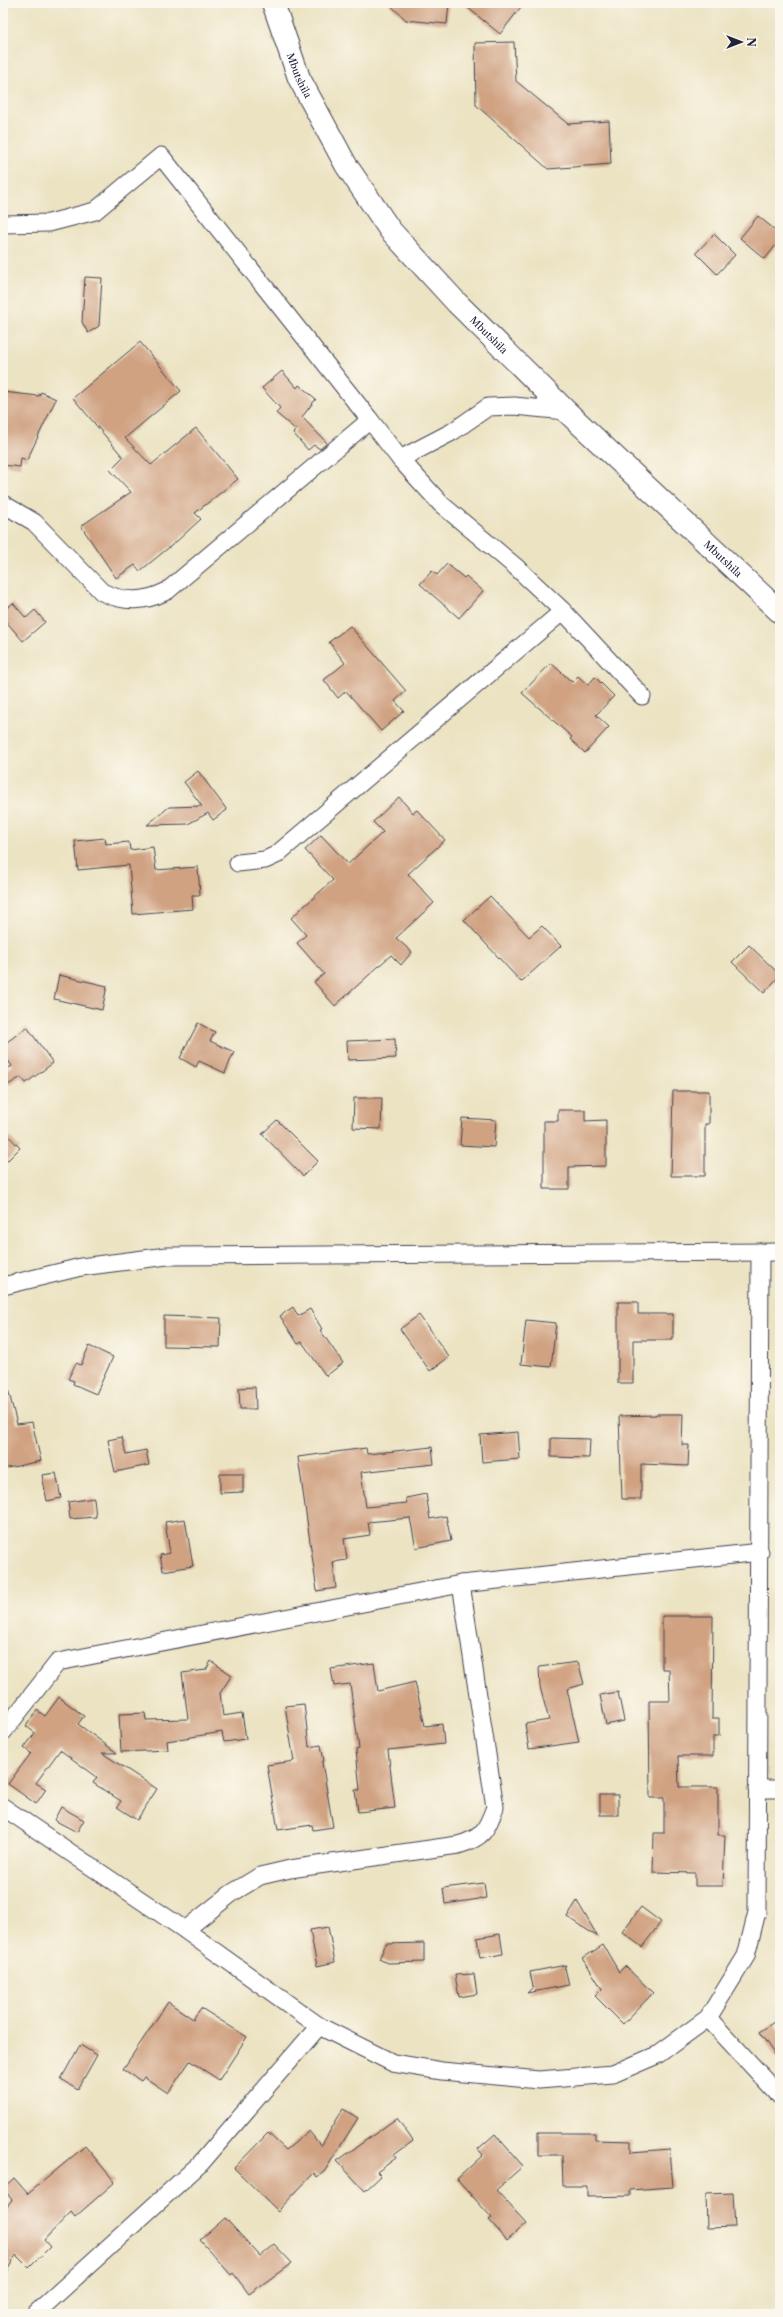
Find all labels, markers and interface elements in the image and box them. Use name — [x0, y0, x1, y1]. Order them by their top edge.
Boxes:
north arrow — [721, 22, 761, 62]
text: N — [744, 37, 758, 47]
street label: Mbutshila — [284, 51, 315, 101]
street label: Mbutshila — [468, 313, 511, 357]
street label: Mbutshila — [701, 538, 746, 580]

